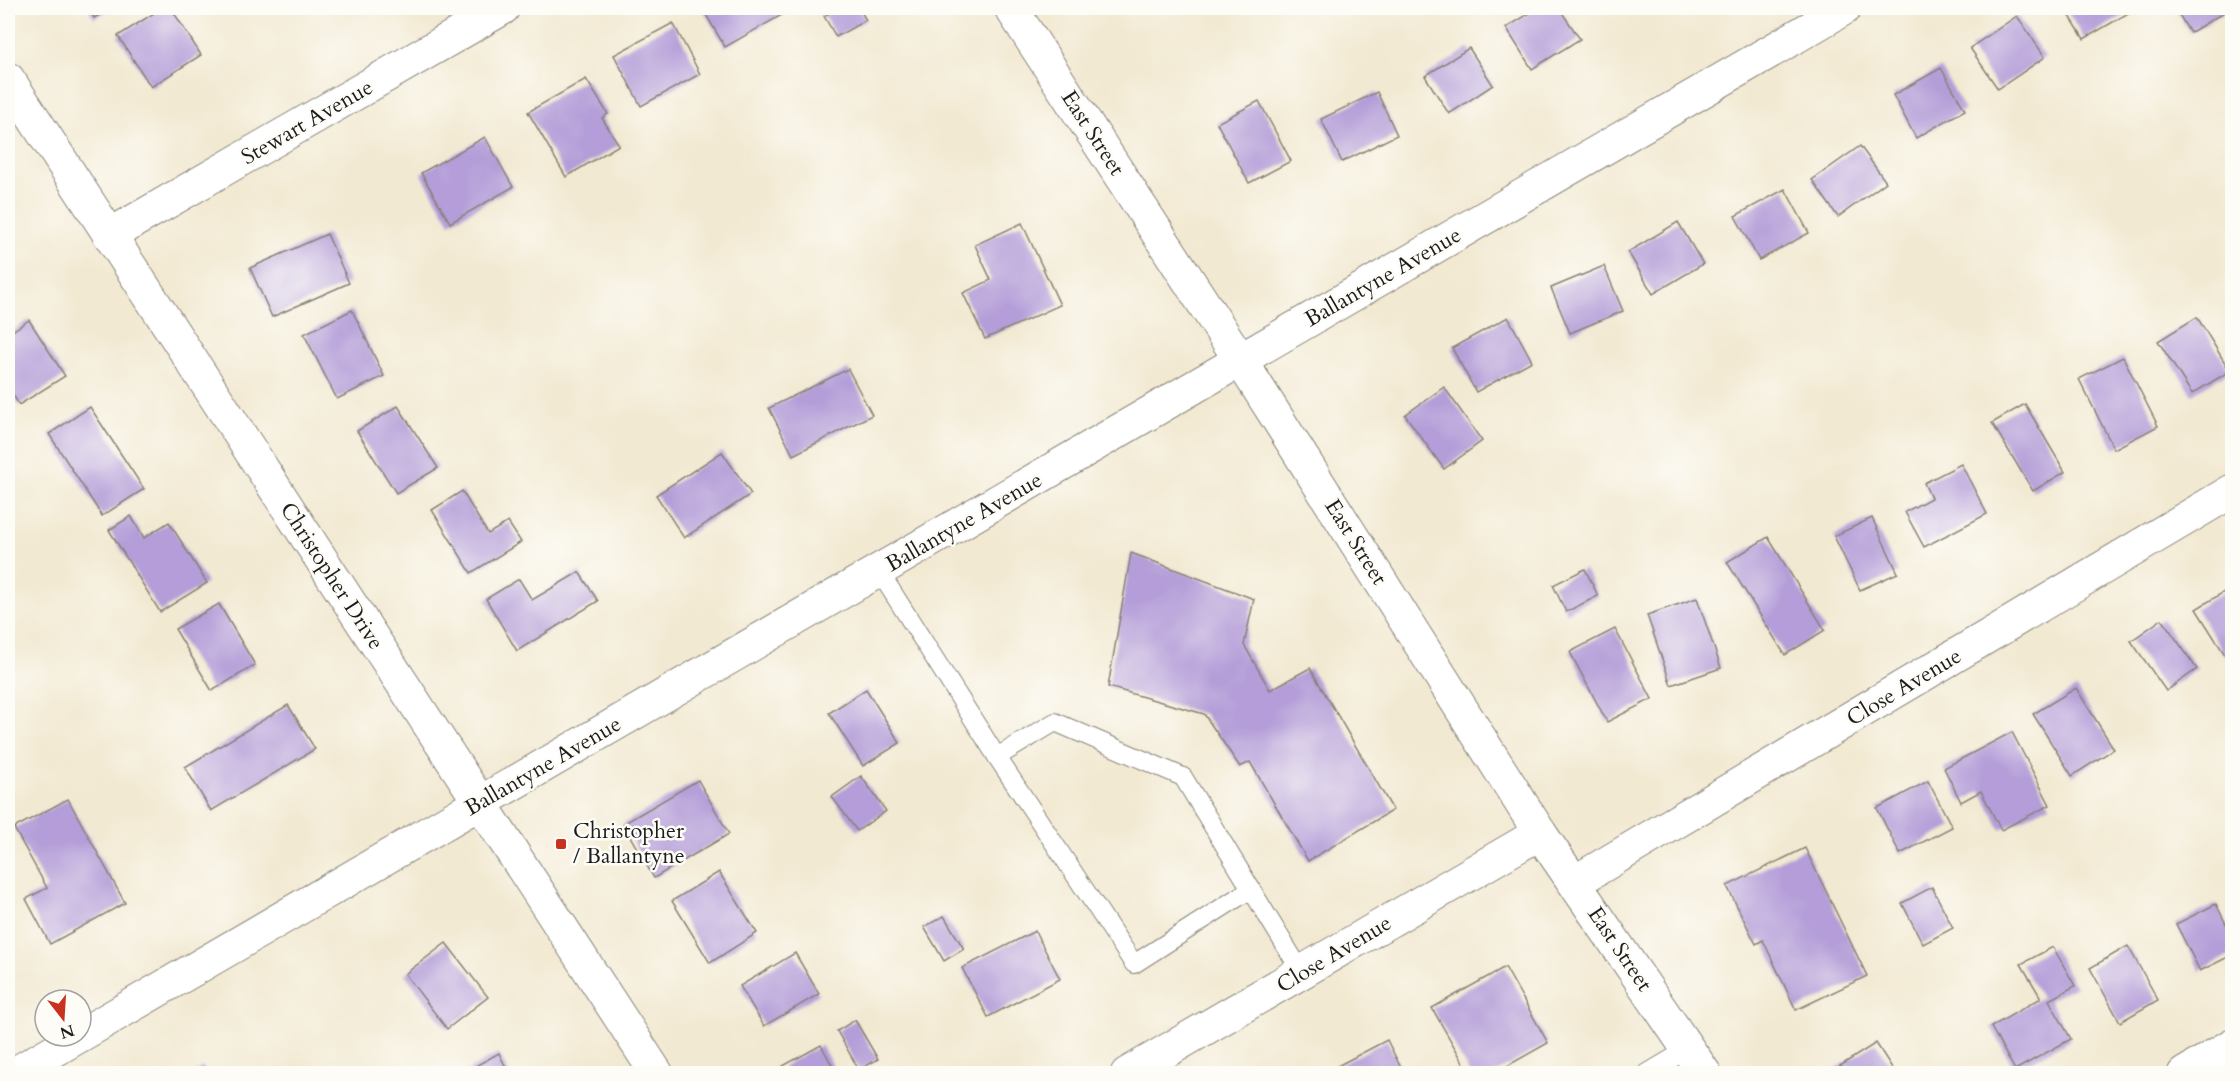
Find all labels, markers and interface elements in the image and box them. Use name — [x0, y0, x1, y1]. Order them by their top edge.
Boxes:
street label: Stewart Avenue — [236, 72, 378, 172]
street label: East Street — [1054, 84, 1132, 182]
street label: Ballantyne Avenue — [1299, 220, 1467, 334]
street label: Ballantyne Avenue — [880, 465, 1048, 579]
street label: East Street — [1318, 493, 1394, 591]
street label: Christopher Drive — [273, 496, 391, 656]
street label: Close Avenue — [1841, 641, 1967, 733]
street label: Ballantyne Avenue — [459, 709, 627, 823]
place label: Christopher / Ballantyne — [573, 816, 685, 871]
marker: Christopher / Ballantyne — [554, 837, 568, 851]
street label: East Street — [1581, 901, 1659, 997]
street label: Close Avenue — [1271, 908, 1397, 1000]
north arrow — [33, 988, 93, 1048]
text: N — [57, 1019, 77, 1044]

